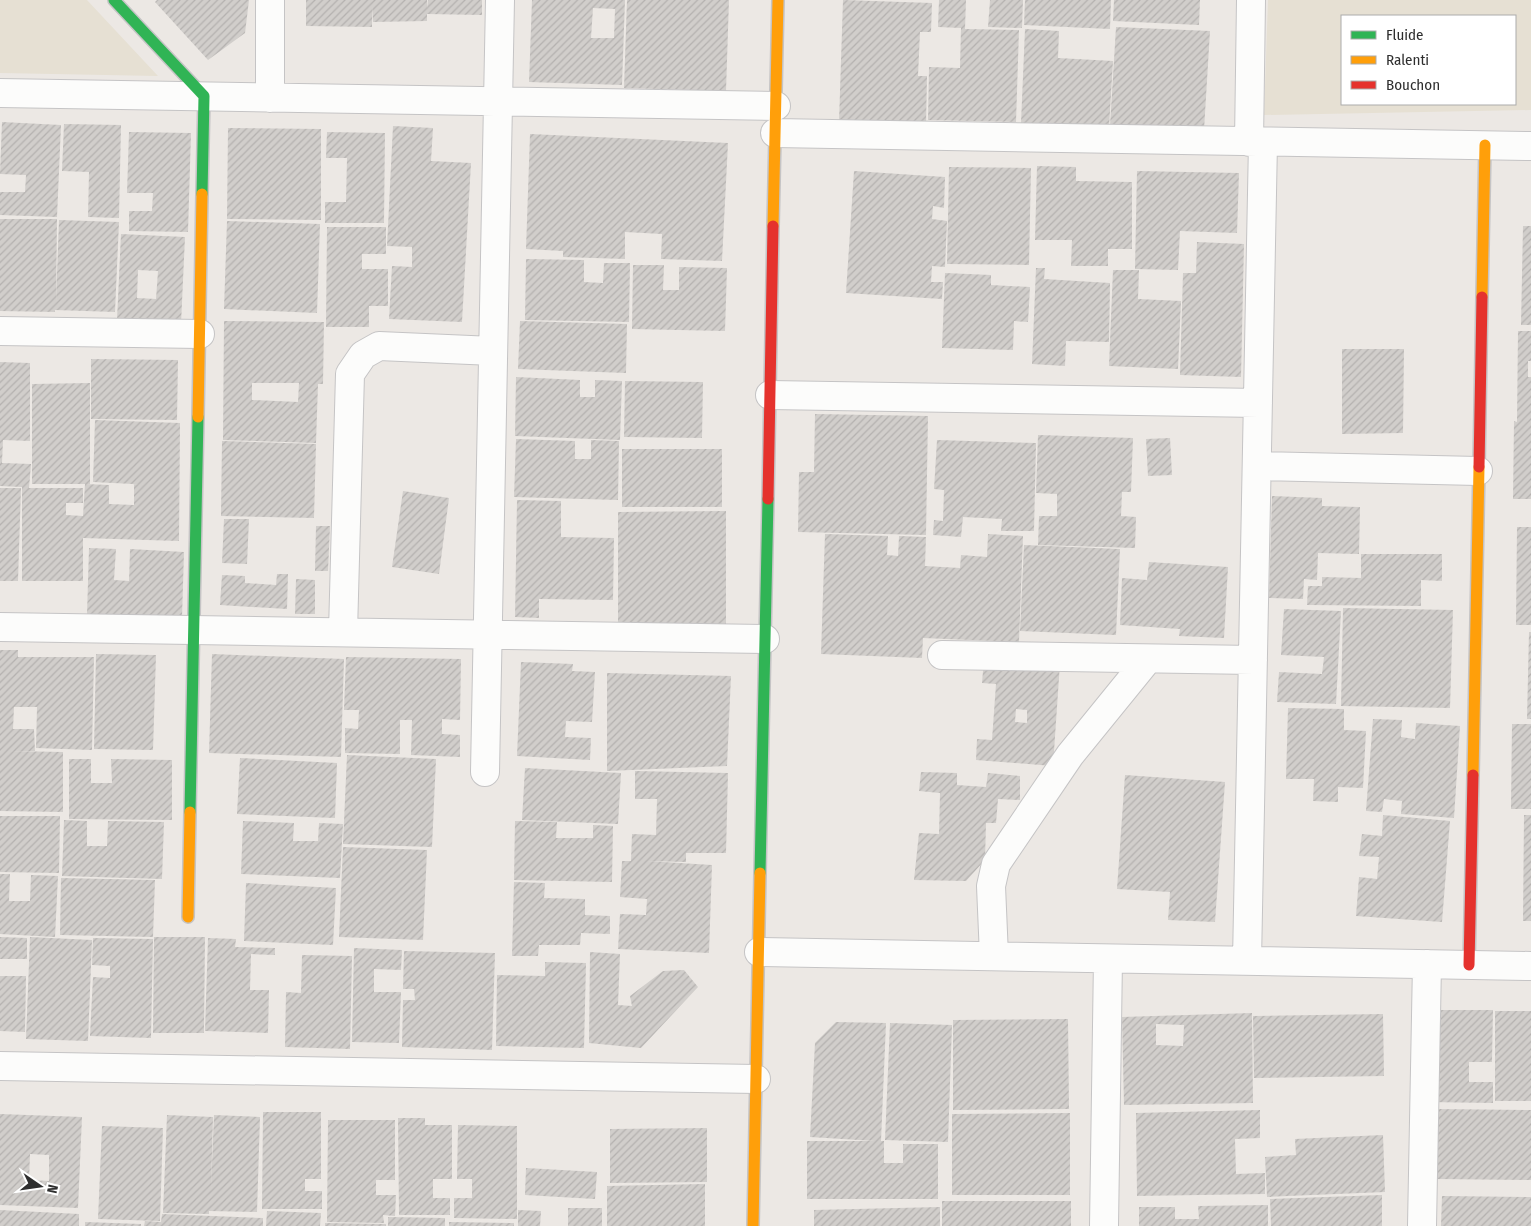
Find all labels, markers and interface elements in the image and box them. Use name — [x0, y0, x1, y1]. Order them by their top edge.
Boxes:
legend — [1341, 15, 1516, 105]
text: Fluide — [1386, 26, 1423, 44]
text: Ralenti — [1386, 51, 1429, 69]
text: Bouchon — [1386, 76, 1440, 94]
north arrow — [15, 1161, 65, 1211]
text: N — [43, 1183, 61, 1195]

